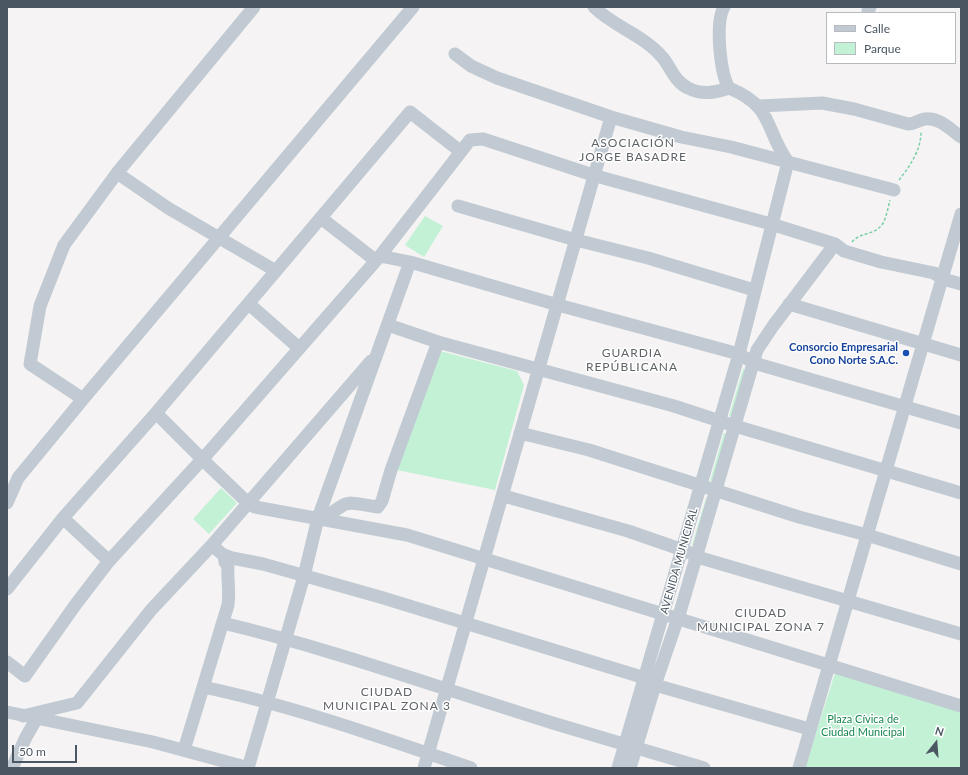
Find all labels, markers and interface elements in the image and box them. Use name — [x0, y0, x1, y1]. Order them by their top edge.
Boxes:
legend — [826, 12, 956, 64]
text: Calle — [864, 21, 890, 36]
text: Parque — [864, 41, 901, 56]
district label: ASOCIACIÓN JORGE BASADRE — [579, 136, 687, 164]
place label: Consorcio Empresarial Cono Norte S.A.C. — [789, 340, 898, 366]
district label: GUARDIA REPÚBLICANA — [586, 346, 678, 374]
marker: Consorcio Empresarial Cono Norte S.A.C. — [901, 348, 911, 358]
street label: AVENIDA MUNICIPAL — [658, 506, 700, 616]
district label: CIUDAD MUNICIPAL ZONA 7 — [697, 606, 825, 634]
district label: CIUDAD MUNICIPAL ZONA 3 — [323, 685, 451, 713]
park label: Plaza Cívica de Ciudad Municipal — [821, 712, 905, 738]
north arrow — [916, 723, 956, 763]
text: N — [934, 724, 946, 739]
scale bar — [14, 737, 79, 763]
text: 50 m — [19, 744, 46, 759]

